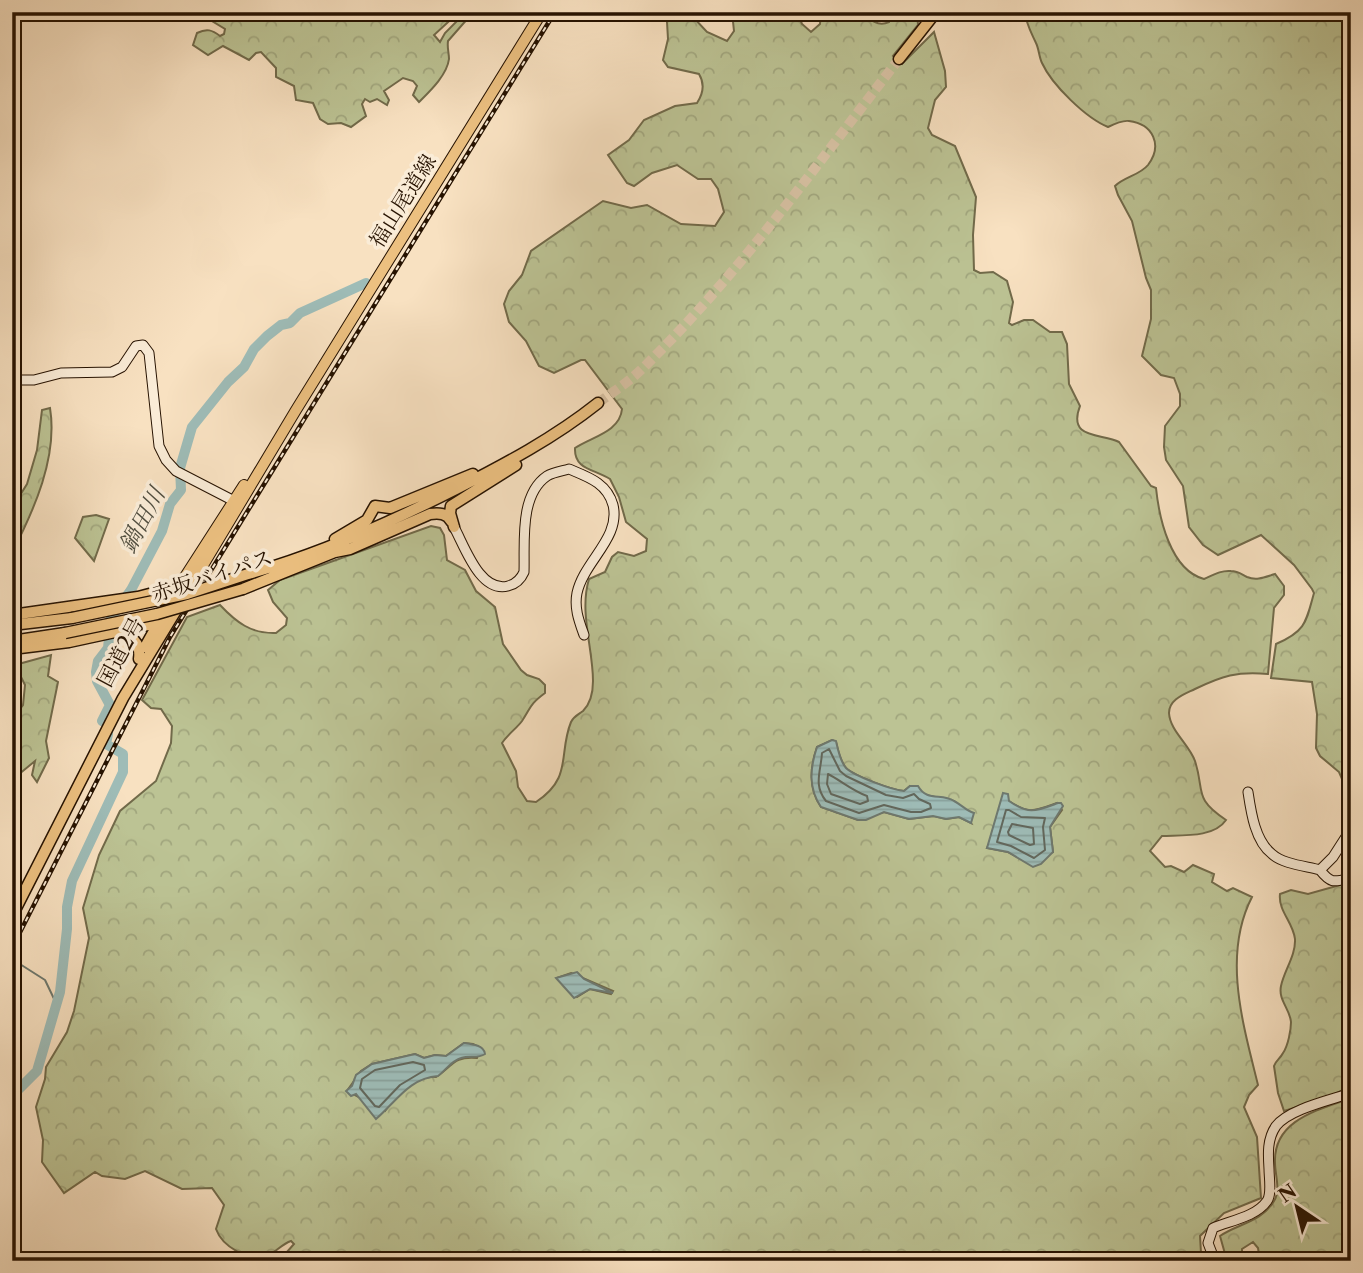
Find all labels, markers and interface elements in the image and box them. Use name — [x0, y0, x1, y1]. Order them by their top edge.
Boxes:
street label: 福山尾道線 — [364, 150, 441, 252]
water label: 鍋田川 — [113, 480, 172, 557]
street label: 赤坂バイパス — [148, 544, 275, 607]
street label: 国道2号 — [92, 613, 149, 691]
north arrow — [1262, 1172, 1332, 1242]
text: N — [1274, 1179, 1301, 1208]

